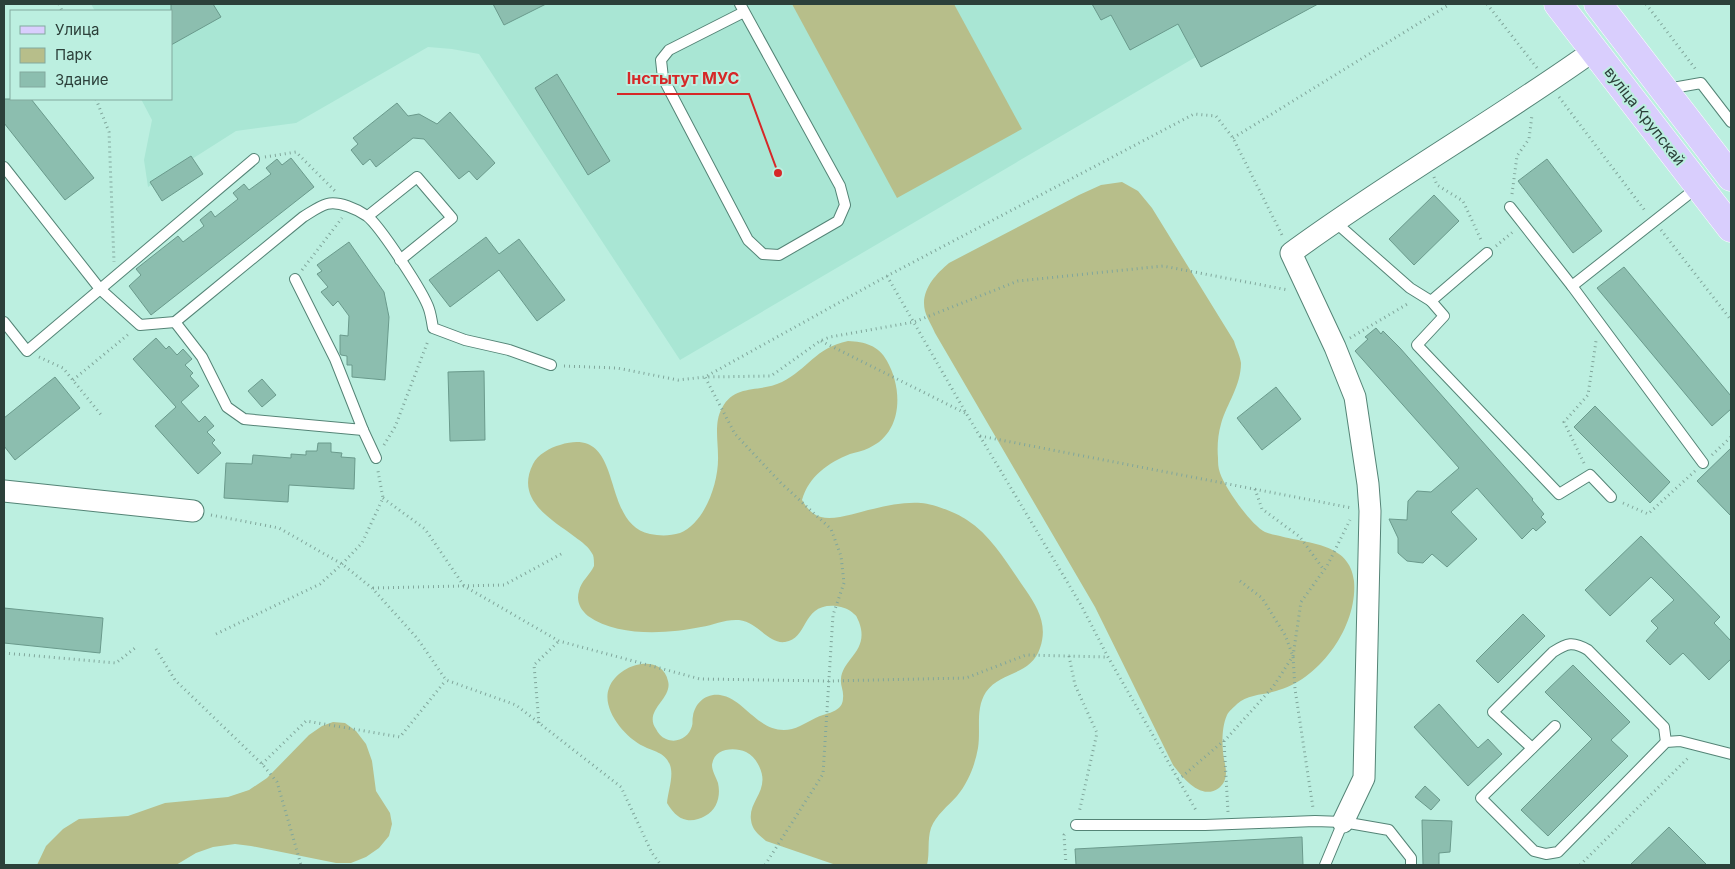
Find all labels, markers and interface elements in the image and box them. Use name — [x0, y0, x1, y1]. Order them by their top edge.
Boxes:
legend — [10, 10, 172, 100]
text: Улица — [55, 20, 99, 39]
text: Парк — [55, 45, 92, 64]
callout: Інстытут МУС — [617, 63, 749, 94]
street label: вуліца Крупскай — [1600, 63, 1690, 169]
text: Інстытут МУС — [627, 68, 739, 88]
text: Здание — [55, 70, 109, 89]

